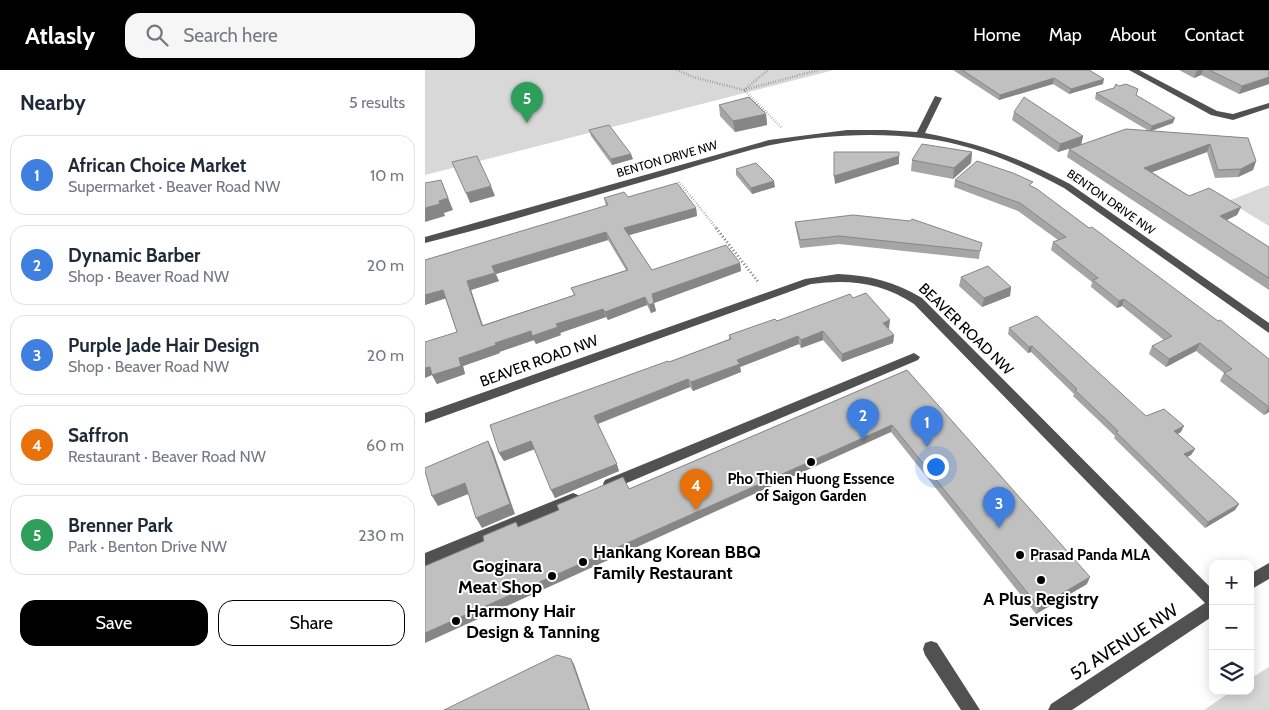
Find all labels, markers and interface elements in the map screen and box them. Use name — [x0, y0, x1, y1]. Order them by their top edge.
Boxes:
search box — [125, 13, 475, 58]
text: Atlasly — [25, 21, 95, 50]
icon: search — [143, 21, 171, 49]
text: Search here — [183, 24, 278, 47]
text: Home — [973, 24, 1021, 46]
text: Map — [1049, 24, 1082, 46]
text: About — [1110, 24, 1156, 46]
text: Contact — [1184, 24, 1244, 46]
pin: 5 — [511, 82, 543, 123]
text: Nearby — [20, 90, 86, 115]
text: 5 results — [349, 93, 405, 112]
street label: BENTON DRIVE NW — [615, 137, 720, 180]
text: African Choice Market — [68, 154, 246, 177]
text: 1 — [34, 166, 40, 185]
text: 10 m — [370, 166, 404, 185]
street label: BENTON DRIVE NW — [1064, 166, 1159, 238]
text: Supermarket · Beaver Road NW — [68, 177, 280, 196]
text: Dynamic Barber — [68, 244, 200, 267]
text: 2 — [33, 256, 41, 275]
text: 20 m — [367, 256, 404, 275]
text: Shop · Beaver Road NW — [68, 267, 229, 286]
street label: BEAVER ROAD NW — [915, 279, 1018, 379]
street label: BEAVER ROAD NW — [477, 331, 601, 391]
text: Purple Jade Hair Design — [68, 334, 260, 357]
text: 3 — [33, 346, 41, 365]
text: 20 m — [367, 346, 404, 365]
text: Shop · Beaver Road NW — [68, 357, 229, 376]
pin: 2 — [847, 399, 879, 440]
pin: 1 — [911, 406, 943, 447]
text: Saffron — [68, 424, 129, 447]
text: 4 — [32, 436, 42, 455]
text: 60 m — [366, 436, 404, 455]
text: Restaurant · Beaver Road NW — [68, 447, 266, 466]
your location — [923, 454, 949, 480]
marker: Pho Thien Huong Essence of Saigon Garden — [805, 456, 817, 468]
pin: 4 — [680, 469, 712, 510]
place label: Pho Thien Huong Essence of Saigon Garden — [728, 470, 895, 505]
pin: 3 — [983, 487, 1015, 528]
text: Brenner Park — [68, 514, 173, 537]
text: 5 — [33, 526, 41, 545]
text: 230 m — [358, 526, 404, 545]
text: Park · Benton Drive NW — [68, 537, 227, 556]
place label: Hankang Korean BBQ Family Restaurant — [593, 541, 761, 584]
place label: Prasad Panda MLA — [1030, 546, 1151, 564]
marker: Prasad Panda MLA — [1014, 549, 1026, 561]
place label: Goginara Meat Shop — [458, 555, 542, 598]
marker: Hankang Korean BBQ Family Restaurant — [577, 556, 589, 568]
map controls — [1209, 560, 1254, 695]
button: + — [1209, 560, 1254, 605]
marker: Goginara Meat Shop — [546, 570, 558, 582]
marker: A Plus Registry Services — [1035, 574, 1047, 586]
place label: A Plus Registry Services — [983, 588, 1099, 631]
street label: 52 AVENUE NW — [1066, 599, 1182, 685]
button: Save — [20, 600, 208, 646]
button: Share — [218, 600, 405, 646]
place label: Harmony Hair Design & Tanning — [466, 600, 600, 643]
button: − — [1209, 605, 1254, 650]
marker: Harmony Hair Design & Tanning — [450, 615, 462, 627]
button: layers — [1209, 650, 1254, 695]

